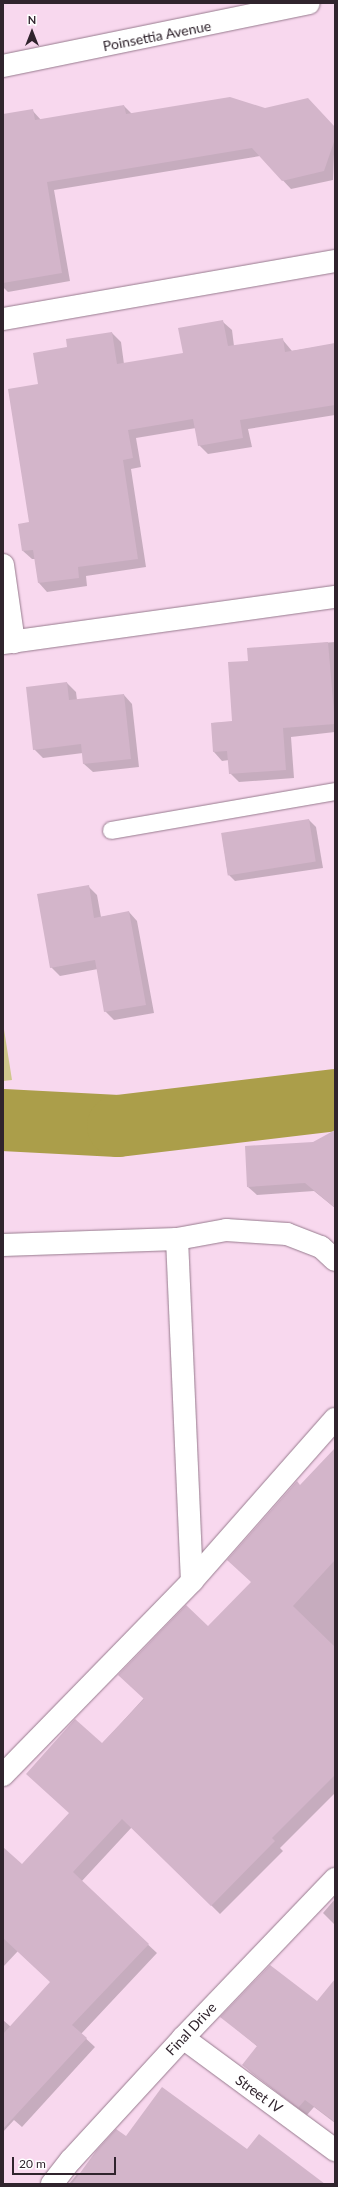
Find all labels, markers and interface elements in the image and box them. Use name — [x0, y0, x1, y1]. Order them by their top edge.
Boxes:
north arrow — [12, 12, 52, 52]
text: N — [28, 13, 36, 26]
street label: Poinsettia Avenue — [101, 17, 213, 55]
street label: Final Drive — [162, 1999, 220, 2059]
street label: Street IV — [232, 2071, 286, 2117]
scale bar — [14, 2149, 118, 2175]
text: 20 m — [19, 2156, 46, 2171]

